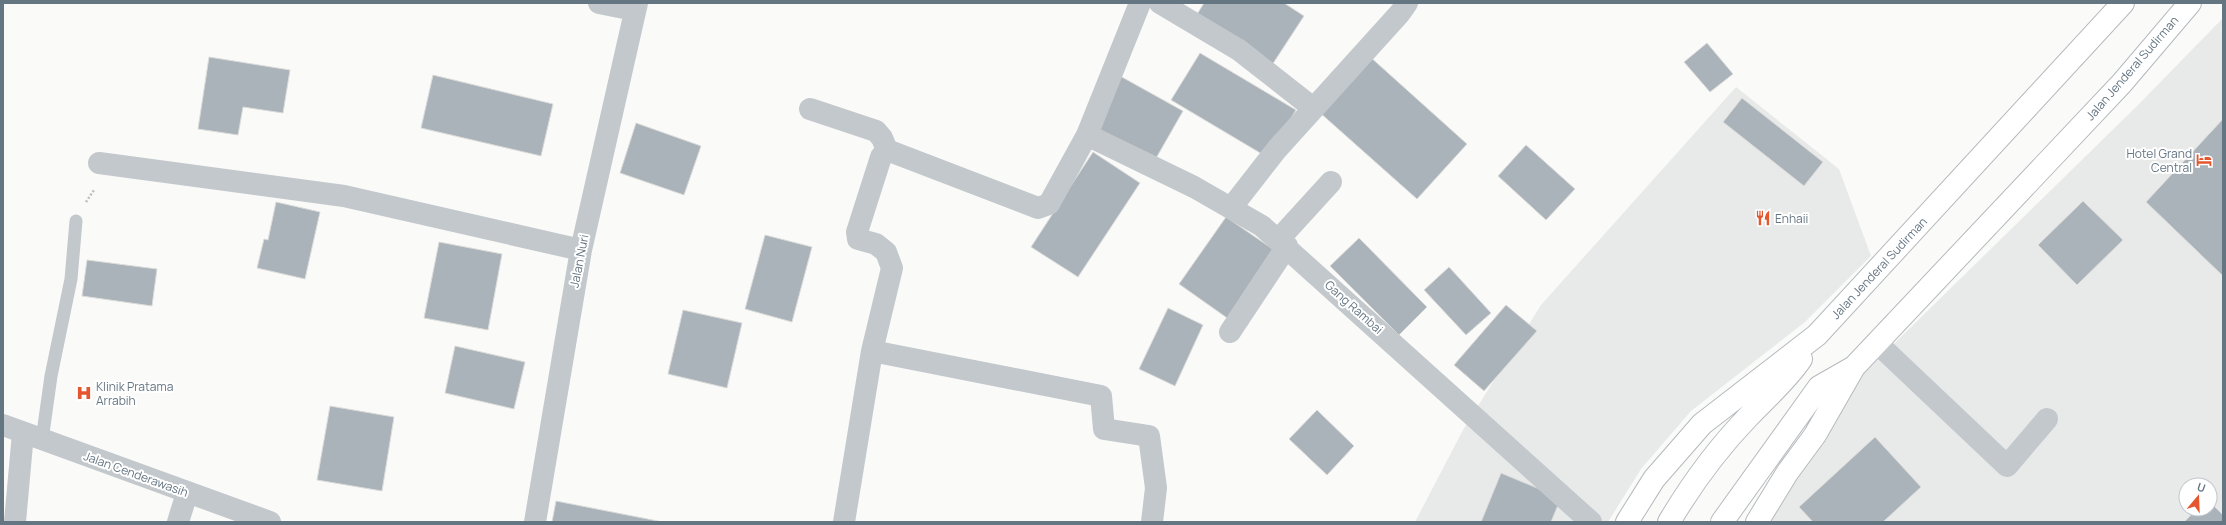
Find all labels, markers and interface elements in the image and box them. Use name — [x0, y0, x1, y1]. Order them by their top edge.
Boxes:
street label: Jalan Jenderal Sudirman — [2082, 12, 2182, 124]
place label: Hotel Grand Central — [2126, 145, 2192, 176]
hotel icon: Hotel Grand Central — [2195, 151, 2213, 169]
restaurant icon: Enhaii — [1754, 209, 1772, 227]
place label: Enhaii — [1775, 210, 1808, 227]
street label: Jalan Jenderal Sudirman — [1827, 213, 1931, 323]
street label: Jalan Nuri — [566, 233, 592, 289]
street label: Gang Rambai — [1321, 276, 1387, 338]
place label: Klinik Pratama Arrabih — [96, 378, 173, 409]
hospital icon: Klinik Pratama Arrabih — [75, 384, 93, 402]
street label: Jalan Cenderawasih — [81, 447, 191, 501]
north arrow — [2178, 477, 2218, 517]
text: U — [2195, 479, 2208, 495]

